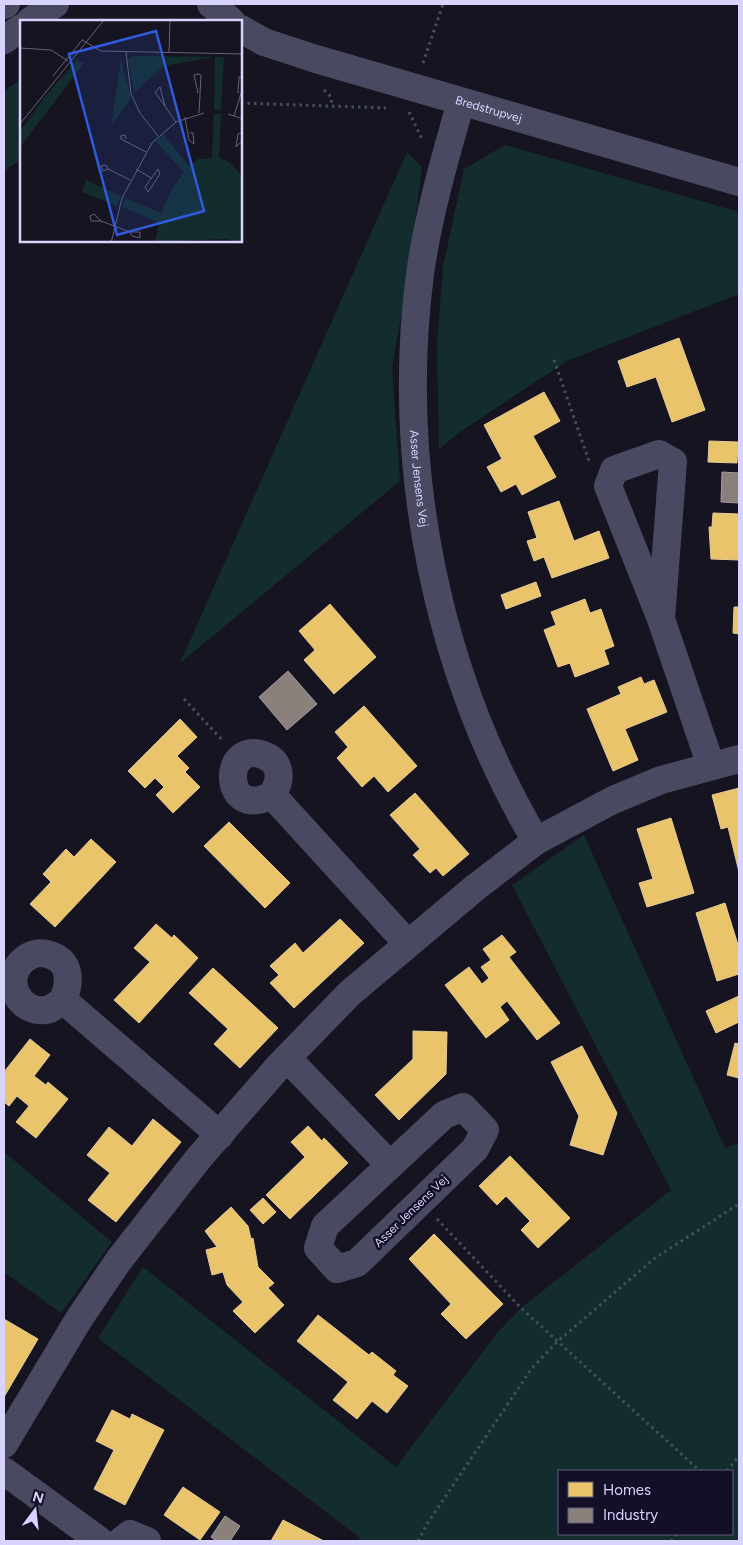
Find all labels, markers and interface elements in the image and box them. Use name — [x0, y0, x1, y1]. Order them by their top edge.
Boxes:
inset map — [20, 20, 242, 242]
street label: Bredstrupvej — [454, 93, 524, 126]
street label: Asser Jensens Vej — [407, 430, 431, 528]
street label: Asser Jensens Vej — [371, 1172, 451, 1250]
legend — [558, 1470, 733, 1535]
text: Homes — [603, 1481, 651, 1499]
north arrow — [10, 1485, 60, 1535]
text: N — [31, 1488, 46, 1508]
text: Industry — [603, 1506, 658, 1524]

